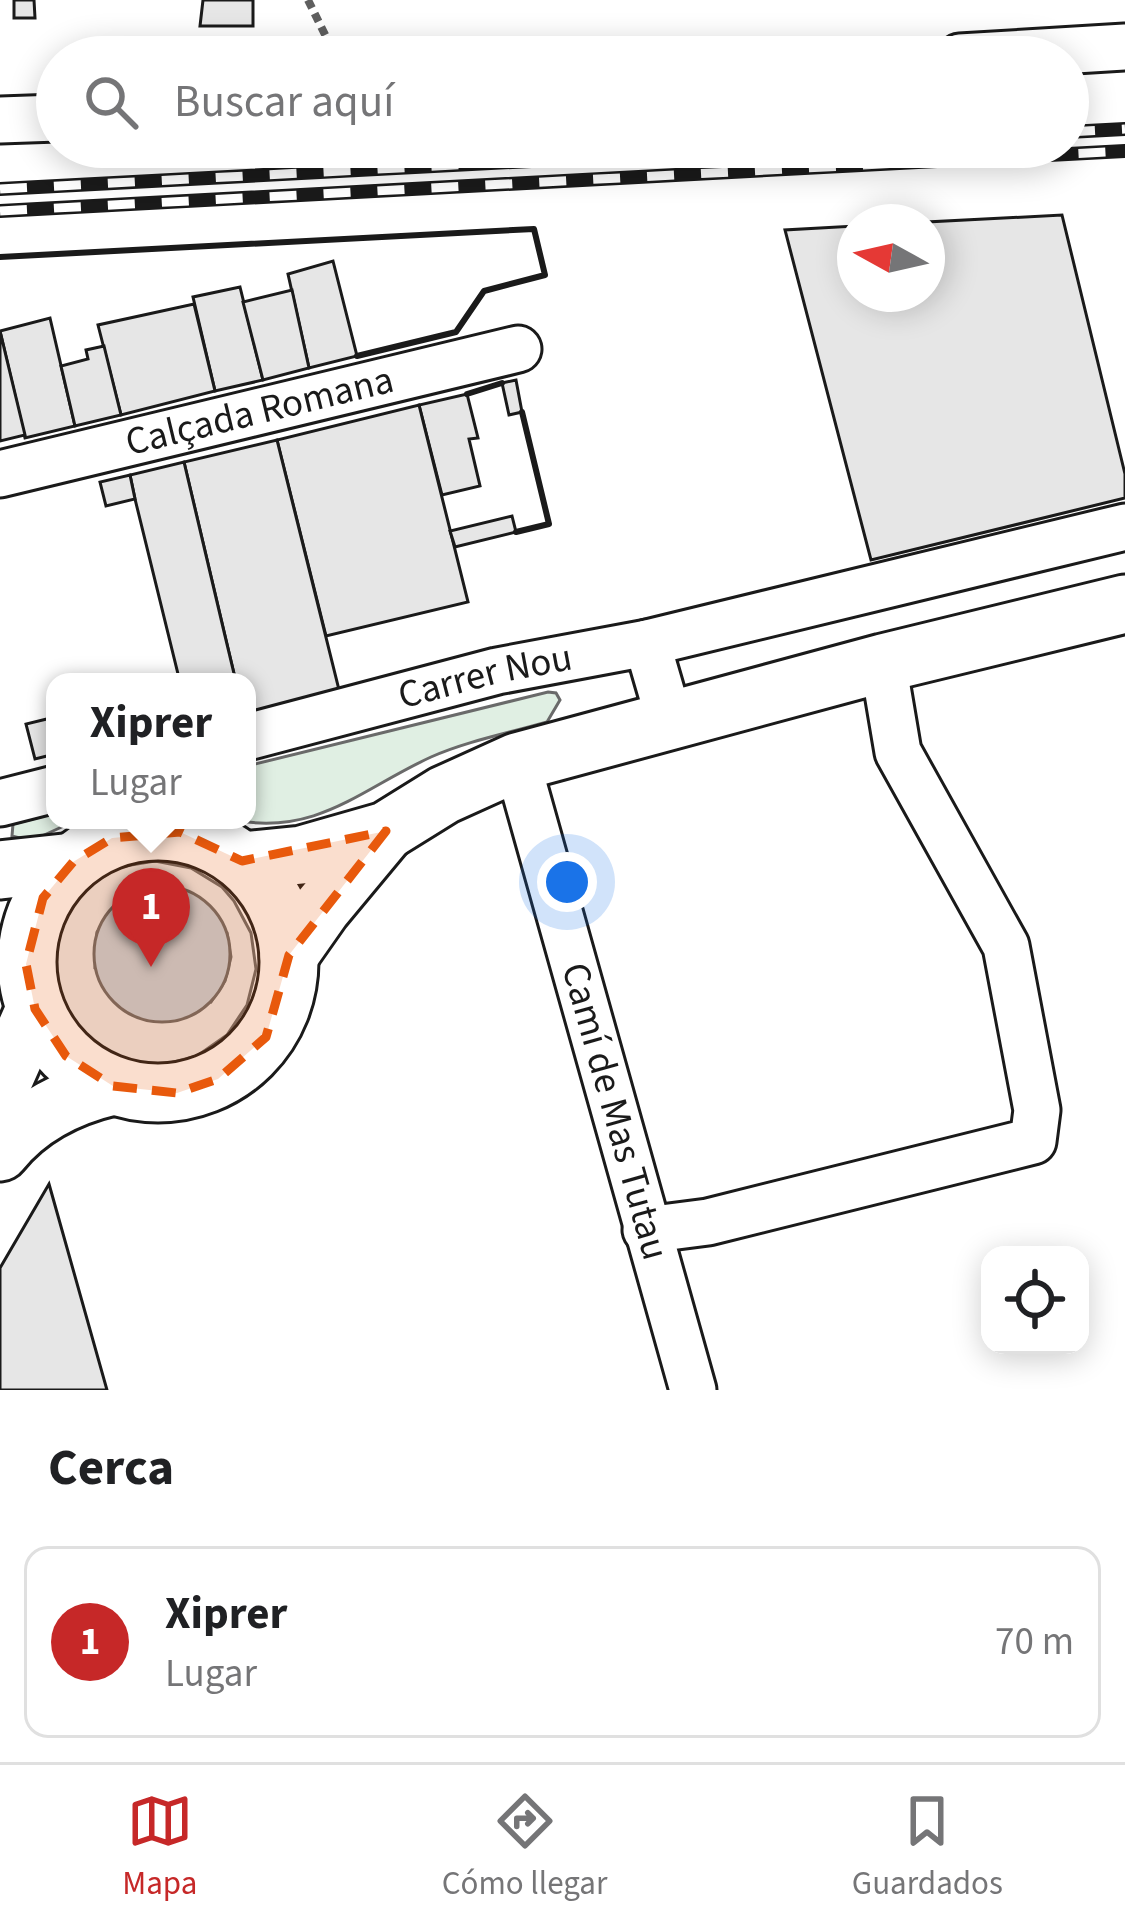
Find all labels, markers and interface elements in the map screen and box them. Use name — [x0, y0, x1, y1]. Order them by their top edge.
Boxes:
search box — [36, 36, 1089, 168]
icon: search — [78, 69, 144, 135]
text: Buscar aquí — [174, 70, 394, 134]
north arrow — [837, 204, 945, 312]
street label: Calçada Romana — [120, 352, 399, 471]
street label: Carrer Nou — [392, 630, 577, 724]
popup — [46, 673, 256, 829]
text: Xiprer — [90, 691, 212, 755]
text: Lugar — [90, 755, 182, 811]
your location — [537, 852, 597, 912]
pin: 1 — [112, 868, 190, 967]
street label: Camí de Mas Tutau — [547, 957, 683, 1267]
map controls — [981, 1246, 1089, 1354]
button: locate — [981, 1246, 1089, 1354]
text: Cerca — [48, 1432, 174, 1504]
text: Xiprer — [165, 1582, 287, 1646]
text: 1 — [80, 1614, 100, 1670]
text: 70 m — [995, 1614, 1074, 1670]
text: Lugar — [165, 1646, 257, 1702]
tab: Mapa — [122, 1788, 197, 1907]
tab: Cómo llegar — [442, 1788, 607, 1907]
tab: Guardados — [852, 1788, 1003, 1907]

